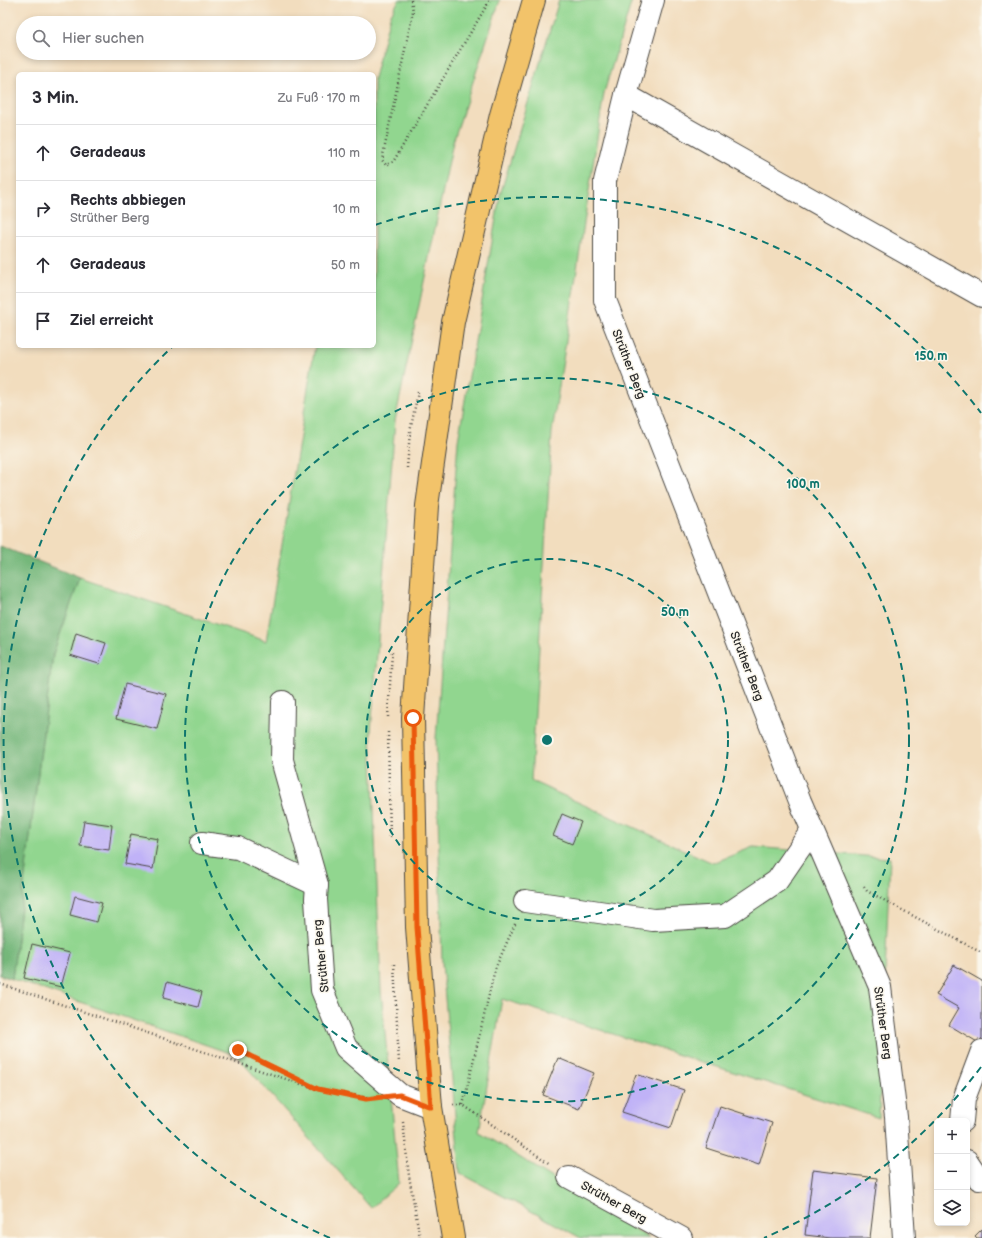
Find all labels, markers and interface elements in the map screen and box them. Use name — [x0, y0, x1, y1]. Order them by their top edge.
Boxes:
search box — [16, 16, 376, 60]
icon: search — [30, 27, 52, 49]
text: Hier suchen — [62, 29, 144, 48]
text: 3 Min. — [32, 88, 79, 108]
text: Zu Fuß · 170 m — [278, 90, 360, 106]
icon: ahead — [32, 142, 54, 164]
text: Geradeaus — [70, 143, 146, 162]
text: 110 m — [328, 145, 360, 161]
text: Rechts abbiegen — [70, 191, 186, 210]
icon: right — [32, 198, 54, 220]
text: 10 m — [333, 201, 360, 217]
text: Strüther Berg — [70, 210, 150, 226]
icon: ahead — [32, 254, 54, 276]
text: Geradeaus — [70, 255, 146, 274]
text: 50 m — [331, 257, 360, 273]
icon: arrive — [32, 310, 54, 332]
text: Ziel erreicht — [70, 311, 153, 330]
street label: Strüther Berg — [608, 327, 649, 401]
text: 150 m — [915, 349, 947, 364]
text: 100 m — [786, 477, 820, 492]
text: 50 m — [661, 605, 689, 620]
street label: Strüther Berg — [726, 629, 767, 703]
route start — [404, 709, 422, 727]
centre of rings — [540, 733, 554, 747]
street label: Strüther Berg — [310, 919, 333, 993]
street label: Strüther Berg — [870, 986, 895, 1061]
route end — [229, 1041, 247, 1059]
map controls — [934, 1118, 970, 1226]
button: + — [934, 1118, 970, 1154]
button: − — [934, 1154, 970, 1190]
street label: Strüther Berg — [578, 1178, 650, 1227]
button: layers — [934, 1190, 970, 1226]

